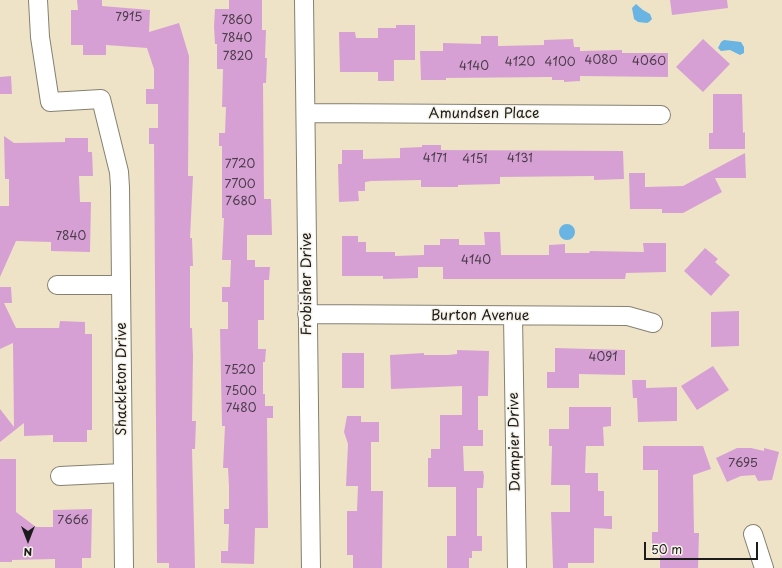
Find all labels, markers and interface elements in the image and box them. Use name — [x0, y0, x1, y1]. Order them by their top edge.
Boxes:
house number: 7915 — [115, 11, 143, 25]
house number: 7860 — [221, 14, 253, 28]
house number: 7840 — [222, 32, 252, 46]
house number: 7820 — [223, 50, 253, 64]
house number: 4080 — [585, 54, 617, 68]
house number: 4060 — [632, 55, 666, 69]
house number: 4120 — [505, 56, 535, 70]
house number: 4100 — [545, 56, 575, 70]
house number: 4140 — [459, 60, 489, 74]
street label: Amundsen Place — [429, 106, 539, 122]
house number: 4171 — [423, 152, 447, 166]
house number: 4131 — [507, 152, 533, 166]
house number: 4151 — [462, 153, 488, 167]
house number: 7720 — [225, 158, 255, 172]
house number: 7700 — [224, 178, 256, 192]
house number: 7680 — [225, 195, 257, 209]
house number: 7840 — [56, 230, 86, 244]
street label: Frobisher Drive — [299, 232, 315, 336]
house number: 4140 — [461, 254, 491, 268]
street label: Burton Avenue — [431, 308, 529, 324]
street label: Shackleton Drive — [114, 322, 130, 436]
house number: 4091 — [588, 351, 618, 365]
house number: 7520 — [225, 364, 255, 378]
house number: 7500 — [225, 385, 257, 399]
street label: Dampier Drive — [506, 392, 524, 492]
house number: 7480 — [226, 402, 256, 416]
house number: 7695 — [728, 457, 758, 471]
house number: 7666 — [57, 514, 89, 528]
north arrow — [8, 520, 48, 560]
scale bar — [646, 534, 760, 560]
text: 50 m — [651, 540, 682, 558]
text: N — [24, 544, 32, 561]

